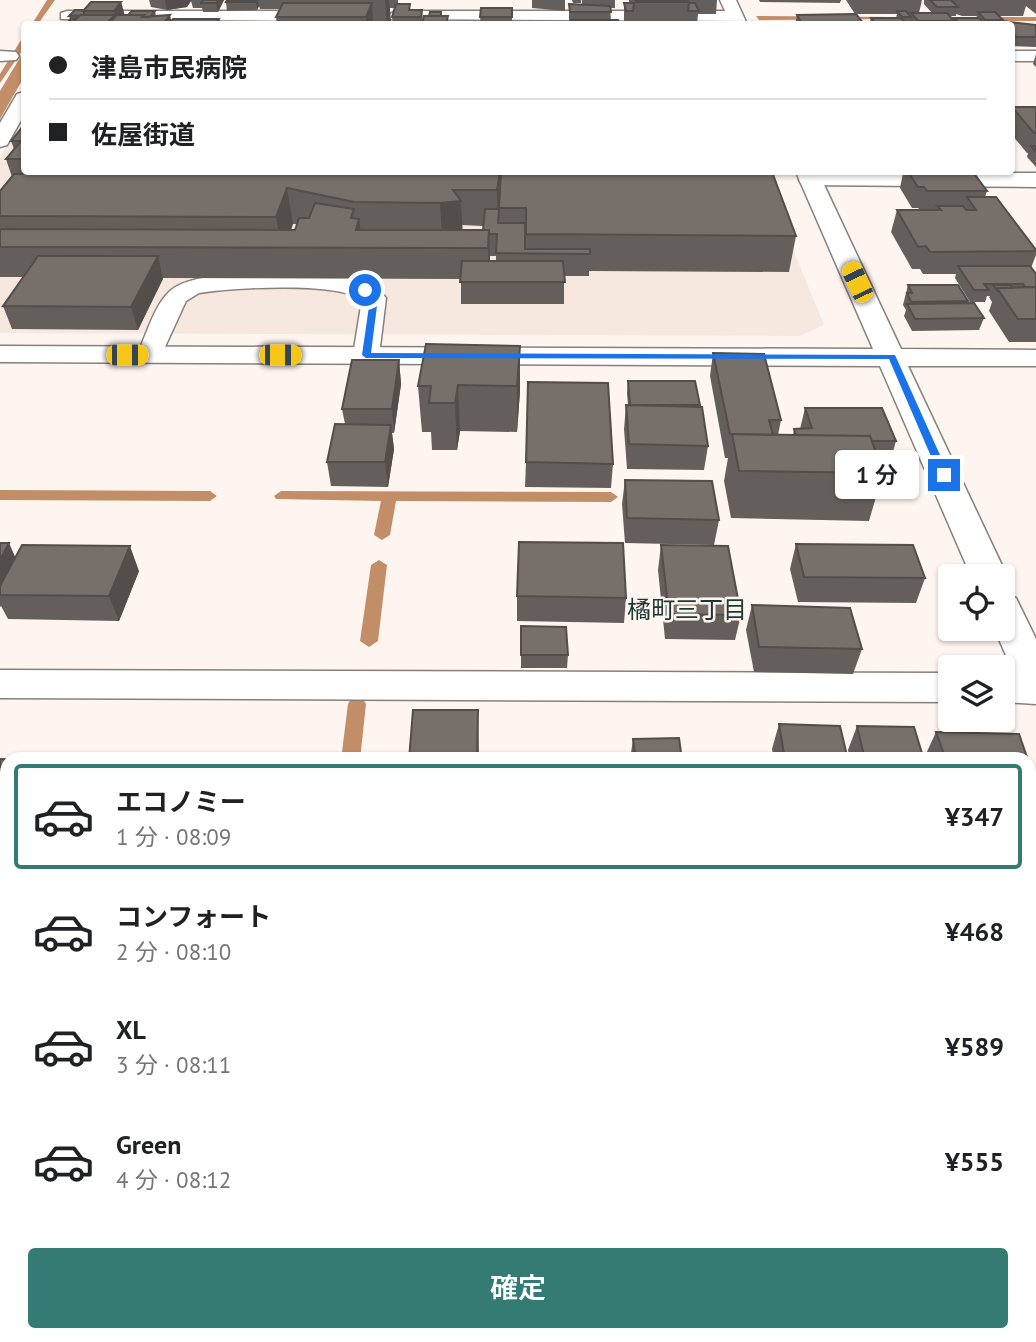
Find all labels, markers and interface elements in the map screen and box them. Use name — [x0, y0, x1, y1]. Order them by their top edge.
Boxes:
text: 津島市民病院 — [91, 51, 247, 84]
text: 佐屋街道 — [91, 118, 195, 151]
car — [839, 259, 876, 305]
route start — [349, 274, 381, 306]
car — [107, 345, 149, 366]
car — [260, 345, 302, 366]
callout: 1 分 — [836, 450, 920, 500]
route end — [928, 459, 960, 491]
text: 1 分 — [856, 460, 898, 489]
map controls — [938, 564, 1015, 732]
button: locate — [938, 564, 1015, 641]
district label: 橘町三丁目 — [627, 594, 747, 625]
button: layers — [938, 655, 1015, 732]
icon: car — [32, 785, 95, 848]
text: エコノミー — [116, 785, 246, 818]
text: ¥347 — [945, 800, 1004, 833]
text: 1 分 · 08:09 — [116, 822, 231, 851]
icon: car — [32, 900, 95, 963]
text: コンフォート — [116, 900, 271, 933]
text: ¥468 — [945, 915, 1004, 948]
text: 2 分 · 08:10 — [116, 937, 231, 966]
text: XL — [116, 1013, 146, 1046]
icon: car — [32, 1015, 95, 1078]
text: ¥589 — [945, 1030, 1004, 1063]
text: 3 分 · 08:11 — [116, 1050, 231, 1079]
text: Green — [116, 1128, 181, 1161]
icon: car — [32, 1130, 95, 1193]
text: ¥555 — [945, 1145, 1004, 1178]
text: 4 分 · 08:12 — [116, 1165, 231, 1194]
button: 確定 — [28, 1248, 1008, 1328]

